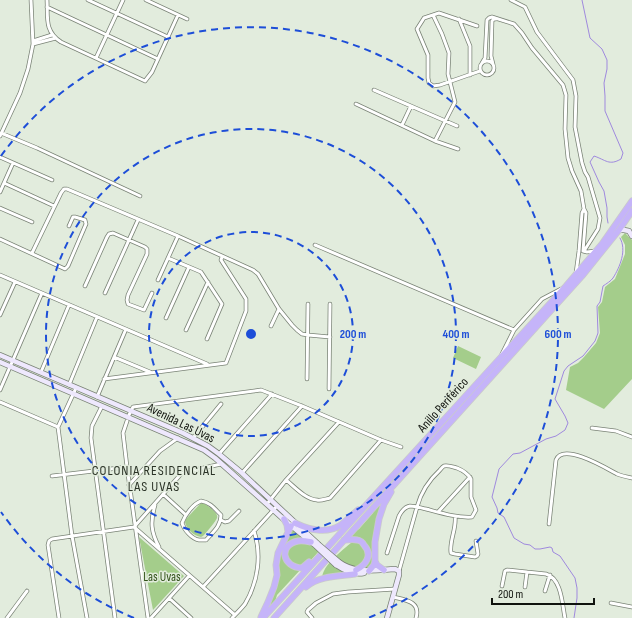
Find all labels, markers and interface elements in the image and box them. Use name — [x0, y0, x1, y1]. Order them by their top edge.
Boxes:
centre of rings — [244, 327, 258, 341]
text: 200 m — [340, 327, 366, 342]
text: 400 m — [443, 327, 469, 342]
text: 600 m — [545, 327, 571, 342]
street label: Anillo Periférico — [414, 374, 472, 436]
street label: Avenida Las Uvas — [144, 399, 218, 446]
district label: COLONIA RESIDENCIAL LAS UVAS — [92, 462, 216, 495]
park label: Las Uvas — [143, 569, 181, 585]
scale bar — [492, 580, 594, 606]
text: 200 m — [498, 587, 524, 602]

